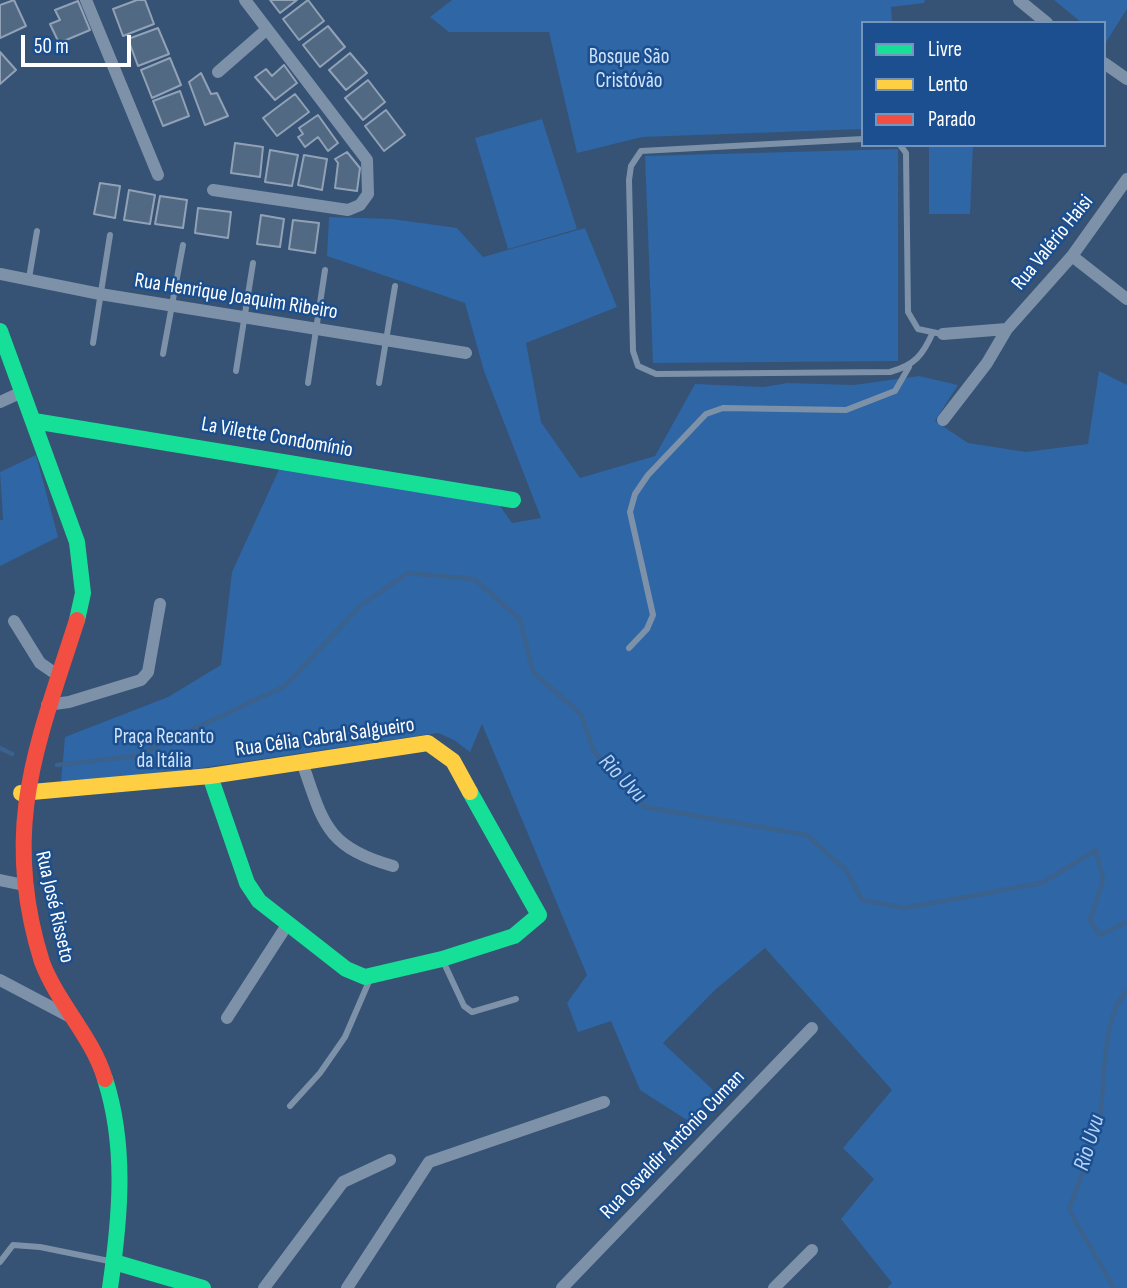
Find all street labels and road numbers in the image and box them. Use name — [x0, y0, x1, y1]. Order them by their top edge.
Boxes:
street label: Rua Valério Haisi — [1007, 190, 1099, 296]
street label: Rua Henrique Joaquim Ribeiro — [132, 268, 340, 326]
street label: La Vilette Condomínio — [199, 412, 355, 464]
street label: Rua Célia Cabral Salgueiro — [234, 713, 416, 763]
street label: Rua José Risseto — [29, 849, 79, 965]
street label: Rua Osvaldir Antônio Cuman — [595, 1065, 751, 1225]

